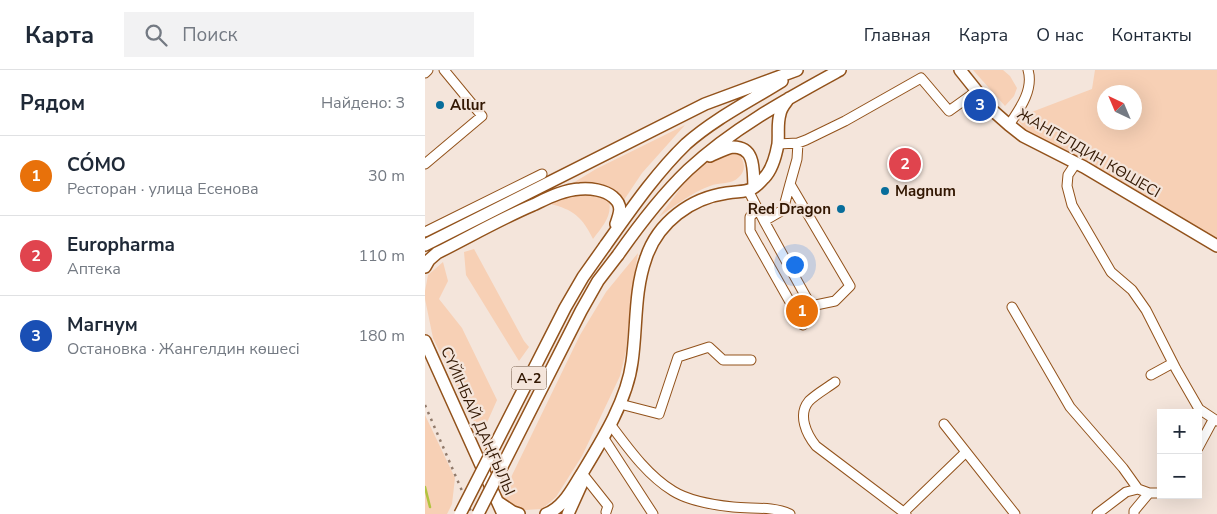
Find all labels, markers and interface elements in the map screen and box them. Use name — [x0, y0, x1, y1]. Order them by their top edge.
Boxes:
search box — [124, 12, 474, 57]
text: Карта — [25, 19, 94, 51]
icon: search — [142, 21, 170, 49]
text: Поиск — [182, 22, 237, 48]
text: Главная — [864, 23, 931, 47]
text: Карта — [959, 23, 1008, 47]
text: О нас — [1036, 23, 1084, 47]
text: Контакты — [1112, 23, 1192, 47]
north arrow — [1097, 85, 1142, 130]
pin: 3 — [964, 86, 996, 124]
text: Рядом — [20, 89, 85, 117]
text: Найдено: 3 — [321, 92, 405, 114]
place label: Allur — [450, 95, 485, 115]
marker: Allur — [434, 99, 446, 111]
street label: ЖАНГЕЛДИН КӨШЕСІ — [1014, 104, 1164, 202]
pin: 2 — [889, 145, 921, 183]
text: CÓMO — [67, 152, 126, 178]
text: 1 — [31, 165, 41, 187]
text: 30 m — [368, 165, 405, 187]
text: Ресторан · улица Есенова — [67, 178, 259, 200]
place label: Magnum — [895, 181, 956, 201]
marker: Magnum — [879, 185, 891, 197]
place label: Red Dragon — [748, 199, 831, 219]
marker: Red Dragon — [835, 203, 847, 215]
text: Europharma — [67, 232, 175, 258]
text: 2 — [31, 245, 41, 267]
text: 110 m — [358, 245, 405, 267]
your location — [782, 252, 808, 278]
text: Аптека — [67, 258, 121, 280]
pin: 1 — [786, 292, 818, 330]
text: Магнум — [67, 312, 138, 338]
text: 3 — [31, 325, 41, 347]
text: 180 m — [358, 325, 405, 347]
text: Остановка · Жангелдин көшесі — [67, 338, 300, 360]
street label: СҮЙІНБАЙ ДАҢҒЫЛЫ — [436, 343, 520, 499]
road number: A-2 — [511, 366, 547, 390]
map controls — [1157, 409, 1202, 499]
button: + — [1157, 409, 1202, 454]
button: − — [1157, 454, 1202, 499]

